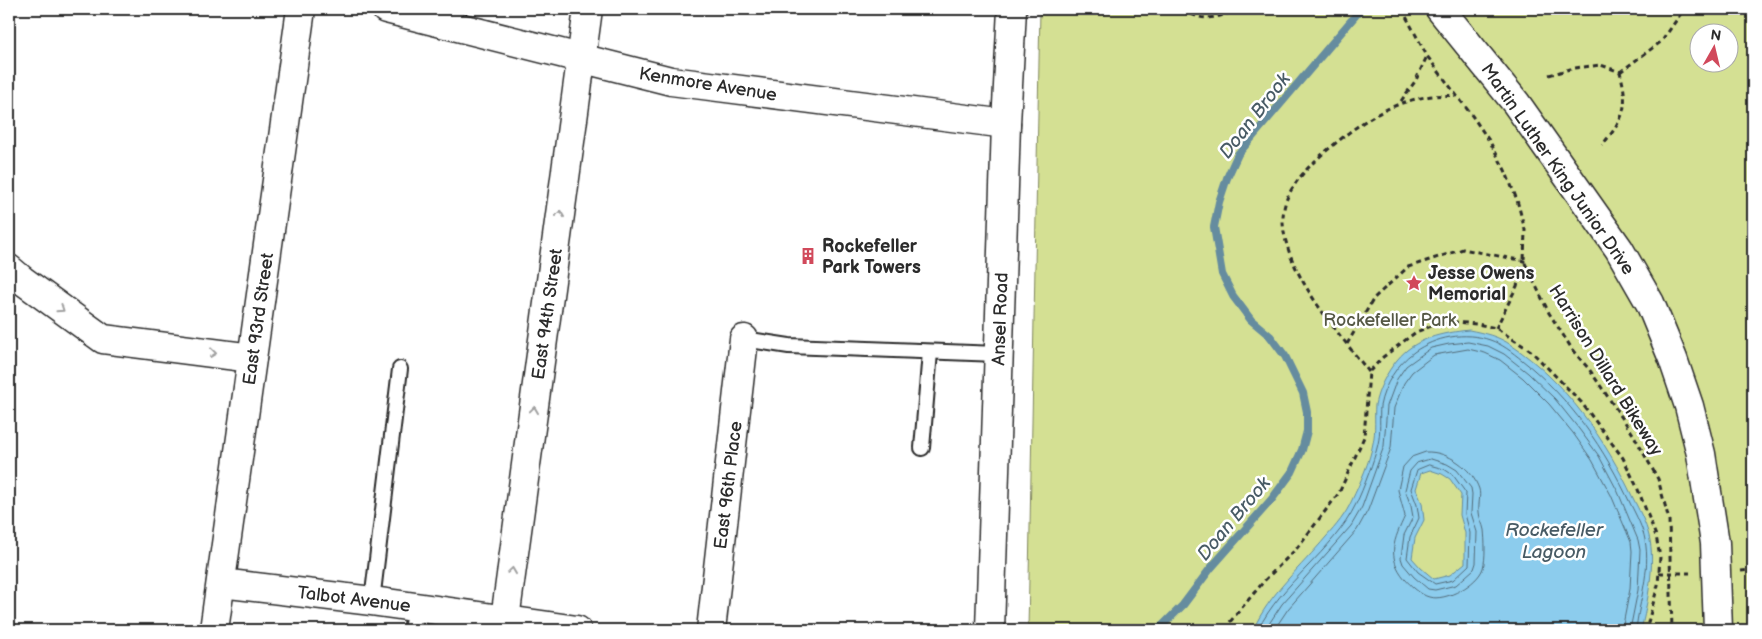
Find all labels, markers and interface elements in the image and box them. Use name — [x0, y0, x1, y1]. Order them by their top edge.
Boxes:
north arrow — [1690, 22, 1740, 72]
text: N — [1709, 26, 1722, 45]
street label: Martin Luther King Junior Drive — [1476, 60, 1639, 279]
street label: Kenmore Avenue — [637, 63, 779, 106]
water label: Doan Brook — [1215, 68, 1296, 163]
one-way arrow — [554, 210, 565, 218]
place label: Rockefeller Park Towers — [822, 236, 921, 278]
building icon: Rockefeller Park Towers — [798, 246, 818, 266]
street label: East 94th Street — [528, 247, 567, 381]
street label: East 93rd Street — [239, 251, 278, 386]
place label: Jesse Owens Memorial — [1428, 263, 1534, 305]
street label: Ansel Road — [988, 272, 1013, 366]
place icon: Jesse Owens Memorial — [1404, 273, 1424, 293]
street label: Harrison Dillard Bikeway — [1544, 281, 1667, 460]
one-way arrow — [55, 303, 64, 311]
park label: Rockefeller Park — [1323, 310, 1457, 331]
one-way arrow — [210, 347, 218, 358]
one-way arrow — [528, 406, 538, 414]
street label: East 96th Place — [710, 420, 747, 550]
water label: Doan Brook — [1192, 472, 1276, 566]
water label: Rockefeller Lagoon — [1505, 519, 1604, 564]
one-way arrow — [506, 567, 516, 575]
street label: Talbot Avenue — [296, 582, 412, 617]

